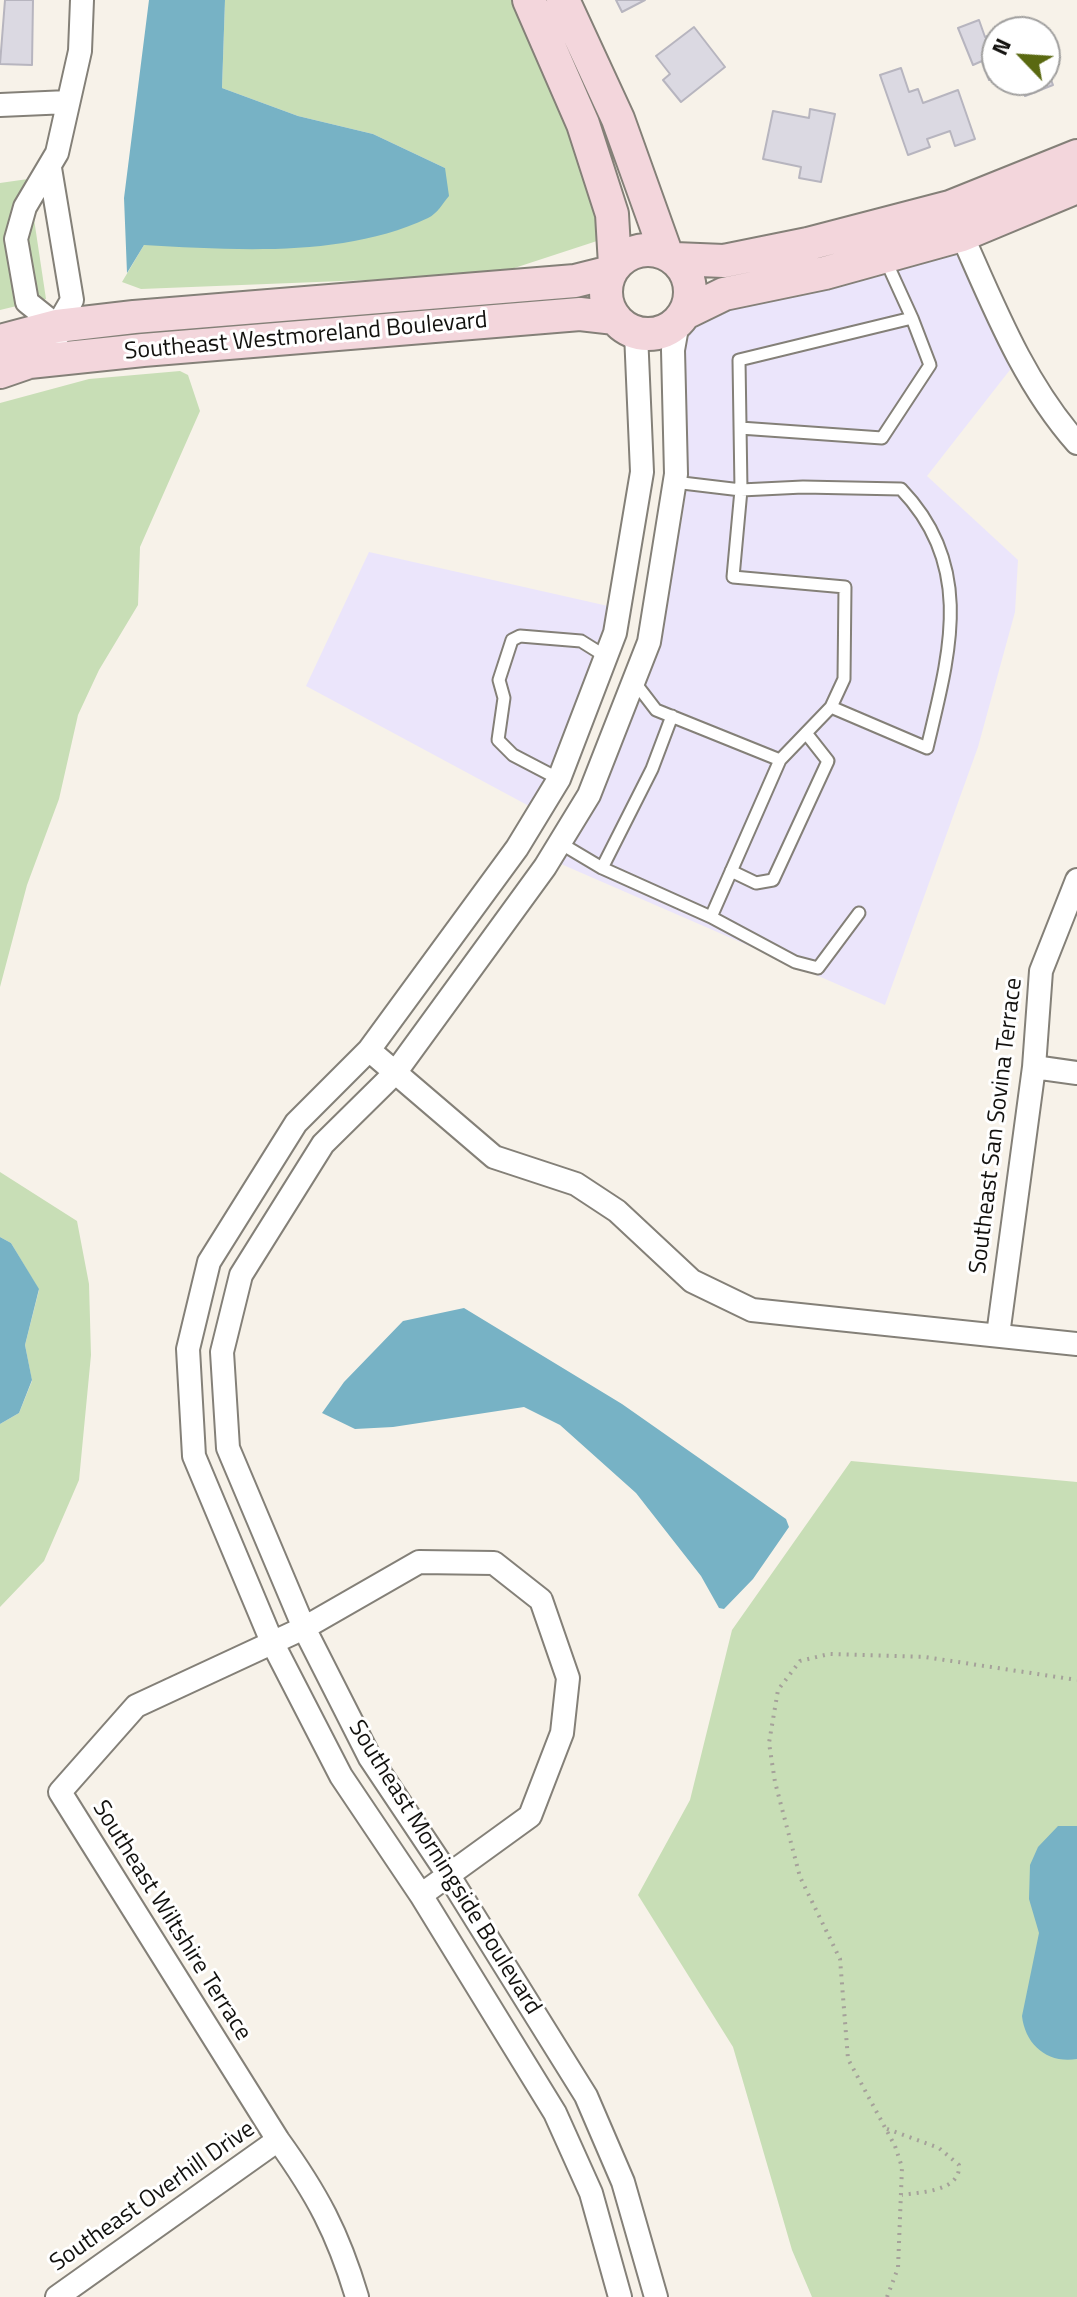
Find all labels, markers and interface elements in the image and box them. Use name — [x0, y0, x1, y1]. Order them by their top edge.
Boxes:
north arrow — [981, 16, 1061, 96]
text: N — [982, 33, 1020, 61]
street label: Southeast Westmoreland Boulevard — [123, 307, 489, 367]
street label: Southeast San Sovina Terrace — [965, 976, 1029, 1276]
street label: Southeast Morningside Boulevard — [341, 1716, 547, 2020]
street label: Southeast Wiltshire Terrace — [85, 1796, 257, 2046]
street label: Southeast Overhill Drive — [45, 2115, 261, 2279]

